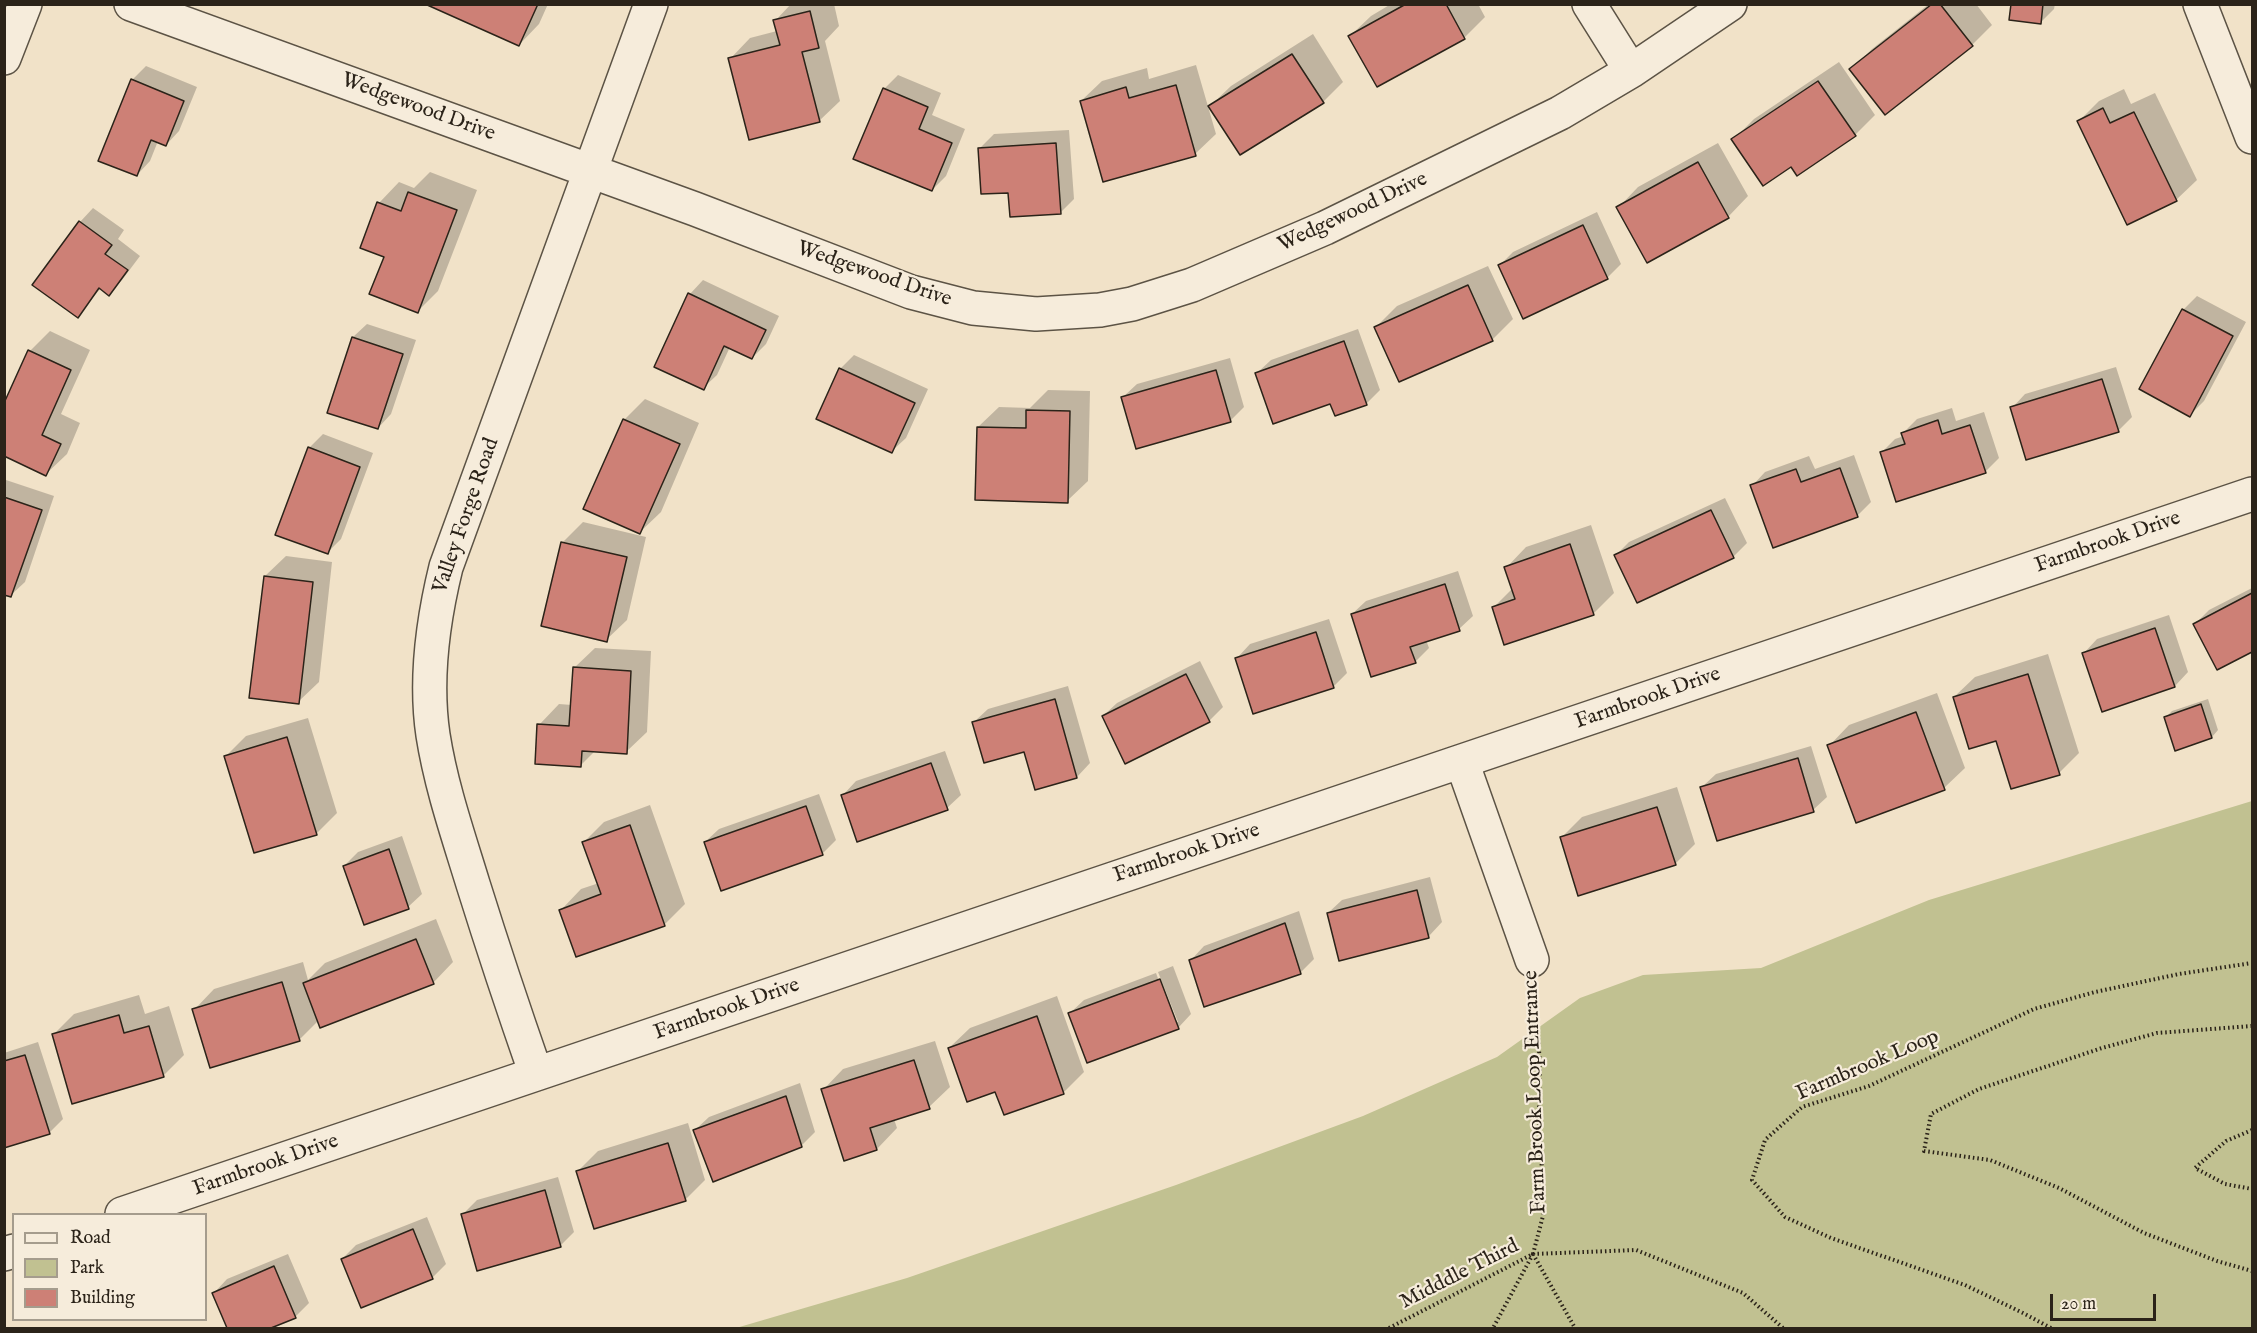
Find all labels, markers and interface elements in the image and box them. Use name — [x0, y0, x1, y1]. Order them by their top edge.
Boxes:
street label: Wedgewood Drive — [338, 68, 498, 148]
street label: Wedgewood Drive — [1274, 167, 1432, 259]
street label: Wedgewood Drive — [793, 237, 955, 313]
street label: Valley Forge Road — [429, 435, 505, 597]
street label: Farmbrook Drive — [2032, 506, 2184, 580]
street label: Farmbrook Drive — [1572, 662, 1724, 736]
street label: Farmbrook Drive — [1111, 819, 1263, 889]
street label: Farm Brook Loop Entrance — [1519, 970, 1553, 1214]
street label: Farmbrook Drive — [651, 973, 803, 1047]
street label: Farmbrook Loop — [1793, 1025, 1943, 1107]
street label: Farmbrook Drive — [190, 1129, 342, 1203]
legend — [12, 1213, 207, 1321]
text: Road — [70, 1227, 111, 1250]
street label: Midddle Third — [1396, 1234, 1524, 1316]
text: Park — [70, 1257, 104, 1280]
scale bar — [2053, 1282, 2160, 1320]
text: Building — [70, 1287, 135, 1310]
text: 20 m — [2061, 1293, 2096, 1316]

